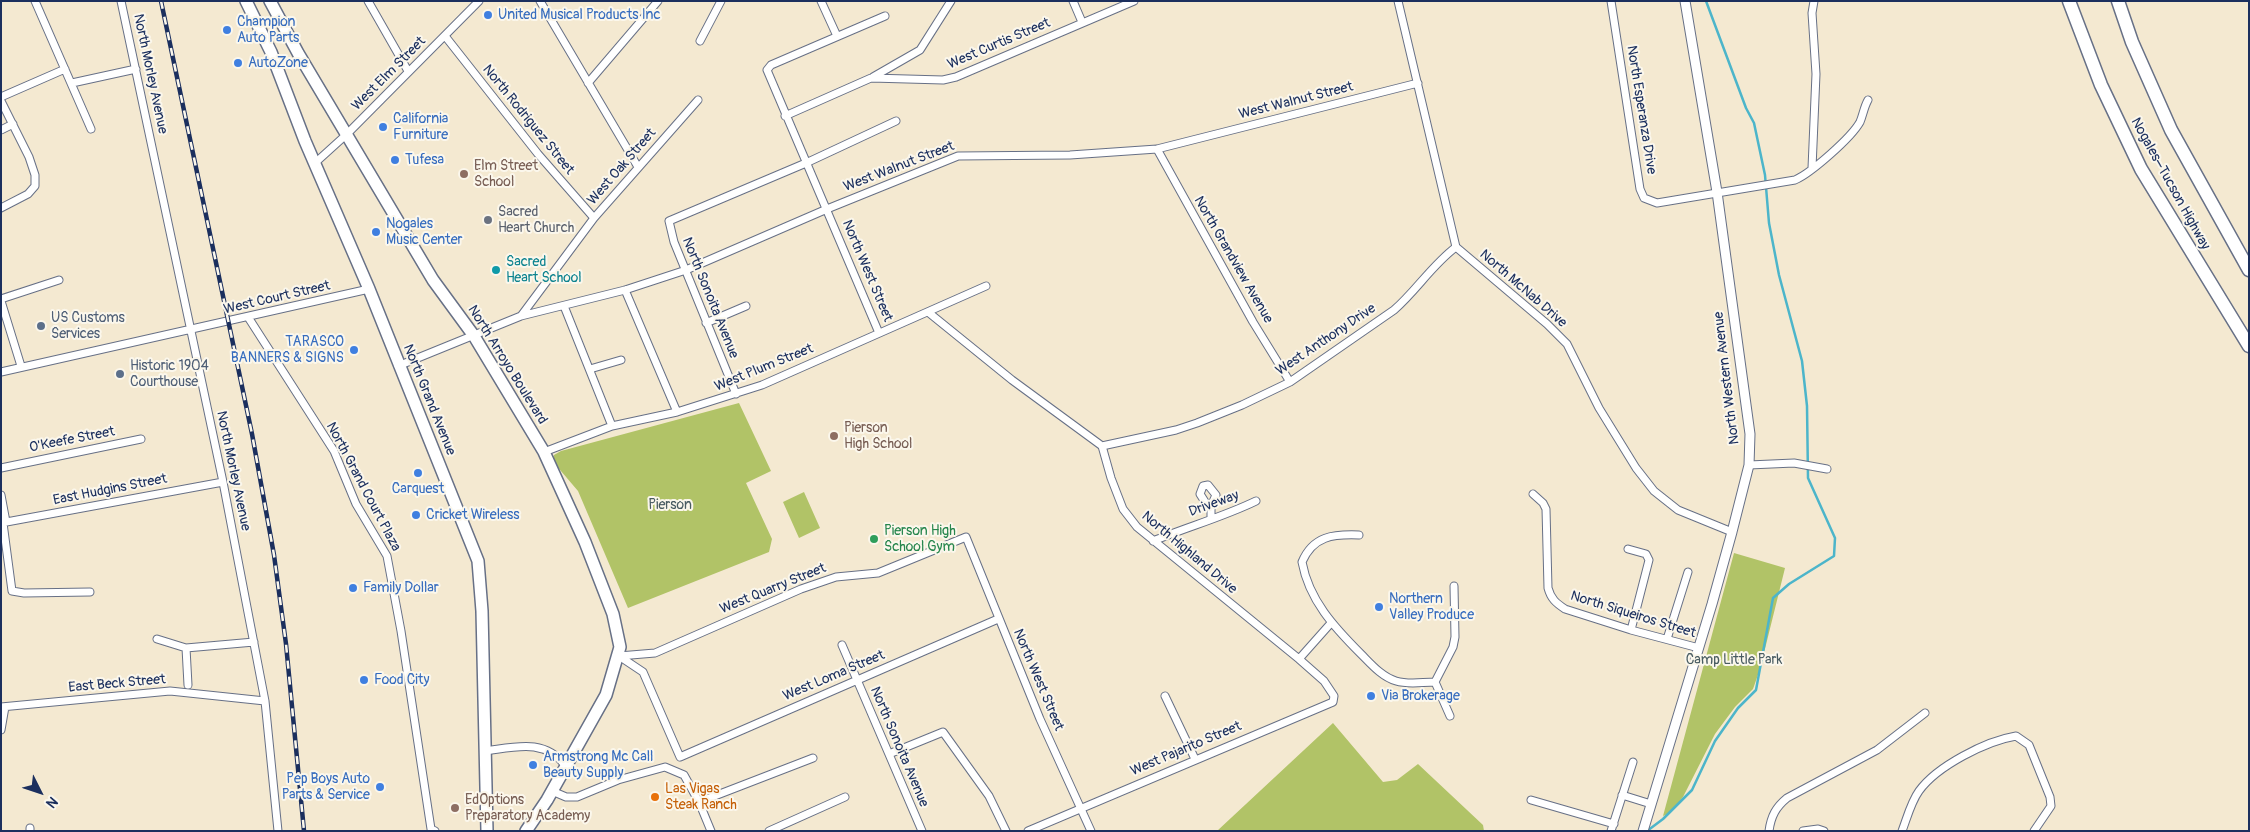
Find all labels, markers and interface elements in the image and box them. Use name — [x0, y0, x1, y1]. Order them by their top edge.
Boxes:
place label: United Musical Products Inc — [498, 7, 661, 23]
marker: United Musical Products Inc — [482, 9, 494, 21]
street label: North Morley Avenue — [129, 13, 171, 135]
place label: Champion Auto Parts — [237, 14, 299, 46]
street label: West Curtis Street — [945, 15, 1053, 73]
marker: Champion Auto Parts — [221, 24, 233, 36]
street label: West Elm Street — [348, 33, 430, 115]
street label: North Esperanza Drive — [1623, 44, 1659, 176]
place label: AutoZone — [248, 55, 308, 71]
marker: AutoZone — [232, 57, 244, 69]
street label: North Rodriguez Street — [479, 62, 577, 178]
street label: West Walnut Street — [1237, 79, 1355, 123]
place label: California Furniture — [393, 111, 448, 144]
street label: Nogales–Tucson Highway — [2127, 115, 2213, 253]
marker: California Furniture — [377, 121, 389, 133]
street label: West Oak Street — [584, 125, 660, 209]
street label: West Walnut Street — [841, 138, 957, 196]
place label: Tufesa — [405, 152, 444, 168]
marker: Tufesa — [389, 154, 401, 166]
place label: Elm Street School — [474, 158, 538, 190]
marker: Elm Street School — [458, 168, 470, 180]
street label: North Grandview Avenue — [1190, 194, 1276, 326]
place label: Sacred Heart Church — [498, 204, 574, 236]
marker: Sacred Heart Church — [482, 214, 494, 226]
place label: Nogales Music Center — [386, 216, 463, 248]
street label: North West Street — [838, 218, 896, 324]
marker: Nogales Music Center — [370, 226, 382, 238]
street label: North Sonoita Avenue — [678, 235, 742, 361]
street label: North McNab Drive — [1476, 247, 1570, 331]
place label: Sacred Heart School — [506, 254, 582, 286]
marker: Sacred Heart School — [490, 264, 502, 276]
street label: West Court Street — [222, 278, 332, 318]
street label: West Anthony Drive — [1273, 300, 1379, 380]
street label: North Arroyo Boulevard — [464, 302, 550, 428]
place label: US Customs Services — [51, 310, 125, 342]
street label: North Western Avenue — [1711, 311, 1743, 445]
marker: US Customs Services — [35, 320, 47, 332]
place label: TARASCO BANNERS & SIGNS — [231, 334, 344, 367]
street label: West Plum Street — [712, 341, 816, 395]
street label: North Grand Avenue — [399, 342, 459, 458]
marker: TARASCO BANNERS & SIGNS — [348, 344, 360, 356]
place label: Historic 1904 Courthouse — [130, 358, 209, 391]
marker: Historic 1904 Courthouse — [114, 368, 126, 380]
street label: North Morley Avenue — [212, 410, 254, 532]
street label: North Grand Court Plaza — [322, 420, 404, 554]
place label: Pierson High School — [844, 420, 912, 452]
street label: O'Keefe Street — [28, 423, 116, 457]
marker: Pierson High School — [828, 430, 840, 442]
marker: Carquest — [412, 467, 424, 479]
street label: East Hudgins Street — [52, 471, 168, 509]
place label: Carquest — [392, 481, 444, 497]
street label: Driveway — [1187, 487, 1241, 521]
park label: Pierson — [648, 497, 692, 513]
place label: Cricket Wireless — [426, 507, 519, 523]
street label: North Highland Drive — [1138, 508, 1240, 598]
marker: Cricket Wireless — [410, 509, 422, 521]
place label: Pierson High School Gym — [884, 523, 956, 556]
marker: Pierson High School Gym — [868, 533, 880, 545]
street label: West Quarry Street — [718, 560, 828, 618]
place label: Family Dollar — [363, 580, 439, 596]
marker: Family Dollar — [347, 582, 359, 594]
street label: North Siqueiros Street — [1568, 588, 1698, 642]
place label: Northern Valley Produce — [1389, 591, 1474, 624]
marker: Northern Valley Produce — [1373, 601, 1385, 613]
street label: North West Street — [1009, 627, 1067, 733]
street label: West Loma Street — [781, 647, 887, 705]
park label: Camp Little Park — [1686, 652, 1782, 668]
street label: East Beck Street — [68, 671, 166, 697]
place label: Food City — [374, 672, 429, 688]
marker: Food City — [358, 674, 370, 686]
street label: North Sonoita Avenue — [866, 684, 932, 810]
place label: Via Brokerage — [1381, 688, 1460, 704]
marker: Via Brokerage — [1365, 690, 1377, 702]
street label: West Pajarito Street — [1128, 718, 1244, 780]
place label: Armstrong Mc Call Beauty Supply — [543, 749, 653, 782]
marker: Armstrong Mc Call Beauty Supply — [527, 759, 539, 771]
north arrow — [15, 767, 65, 817]
place label: Pep Boys Auto Parts & Service — [282, 771, 370, 804]
marker: Pep Boys Auto Parts & Service — [374, 781, 386, 793]
place label: Las Vigas Steak Ranch — [665, 781, 737, 814]
marker: Las Vigas Steak Ranch — [649, 791, 661, 803]
place label: EdOptions Preparatory Academy — [465, 792, 590, 824]
text: N — [42, 793, 61, 811]
marker: EdOptions Preparatory Academy — [449, 802, 461, 814]

